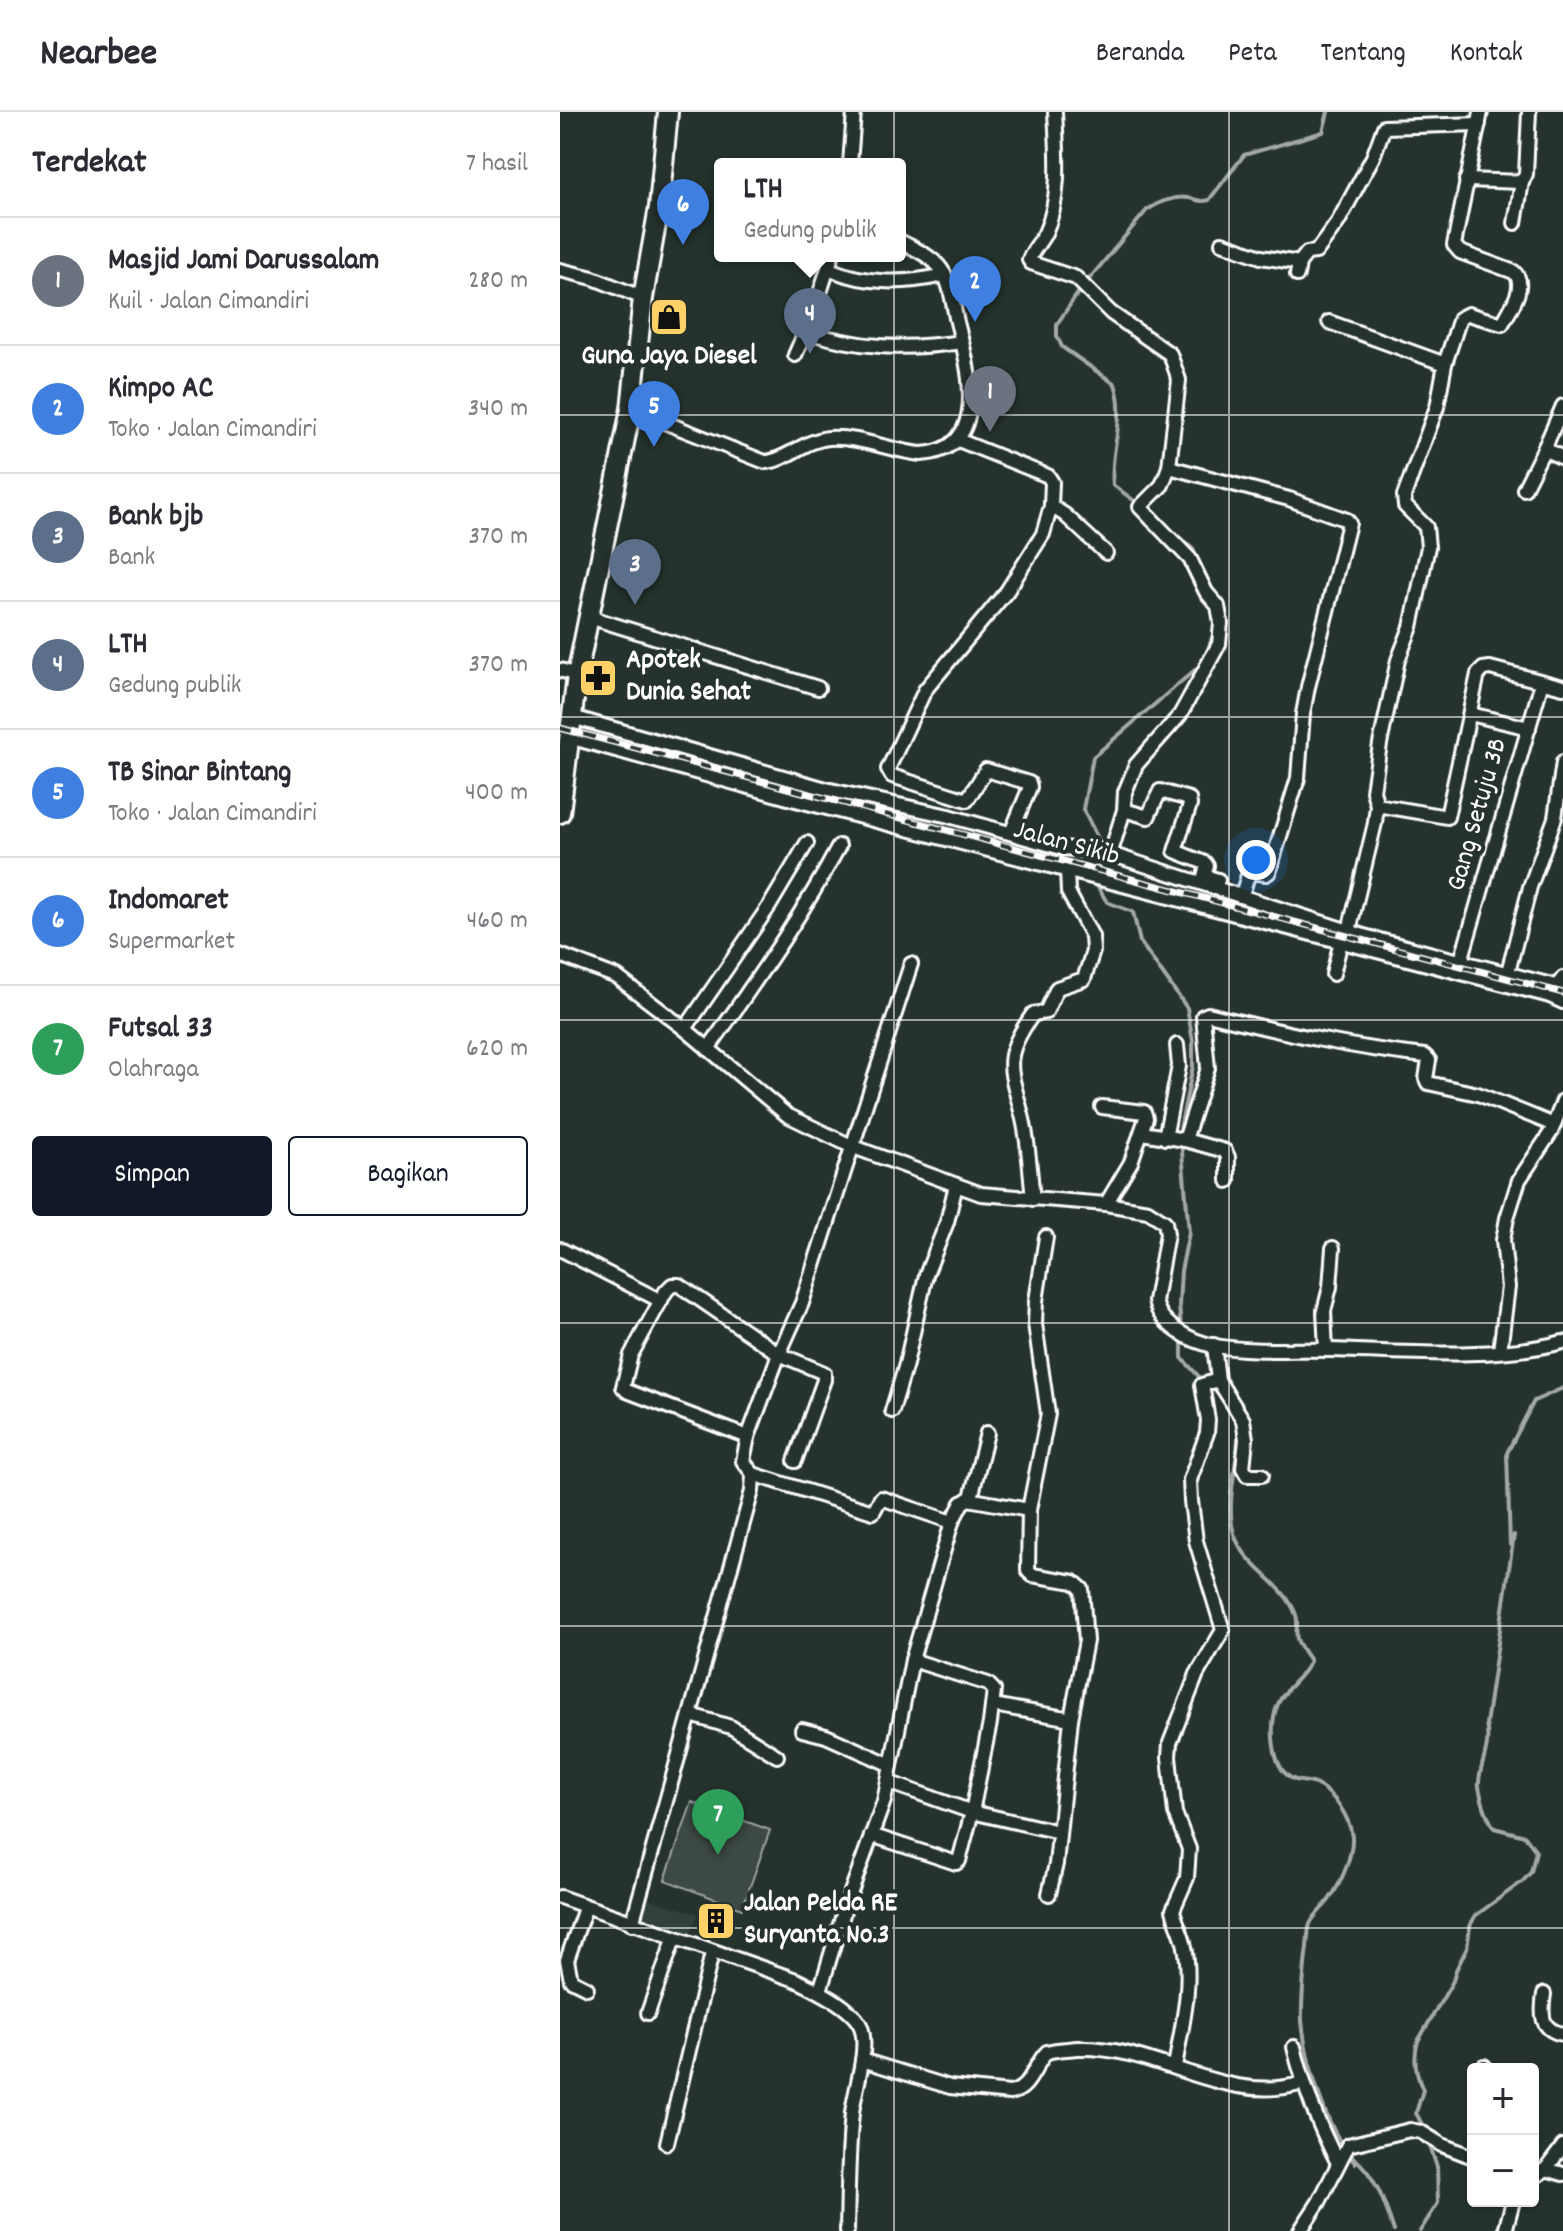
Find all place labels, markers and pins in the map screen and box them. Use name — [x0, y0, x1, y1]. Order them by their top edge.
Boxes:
pin: 6 — [657, 179, 709, 245]
pin: 2 — [949, 256, 1001, 322]
pin: 4 — [784, 288, 836, 354]
shop icon: Guna Jaya Diesel — [648, 296, 690, 338]
place label: Guna Jaya Diesel — [581, 338, 757, 378]
pin: 1 — [964, 366, 1016, 432]
pin: 5 — [628, 381, 680, 447]
pin: 3 — [609, 539, 661, 605]
place label: Apotek Dunia Sehat — [626, 642, 752, 714]
pharmacy icon: Apotek Dunia Sehat — [577, 657, 619, 699]
pin: 7 — [692, 1789, 744, 1855]
place label: Jalan Pelda RE Suryanta No.3 — [744, 1885, 897, 1957]
building icon: Jalan Pelda RE Suryanta No.3 — [695, 1900, 737, 1942]

